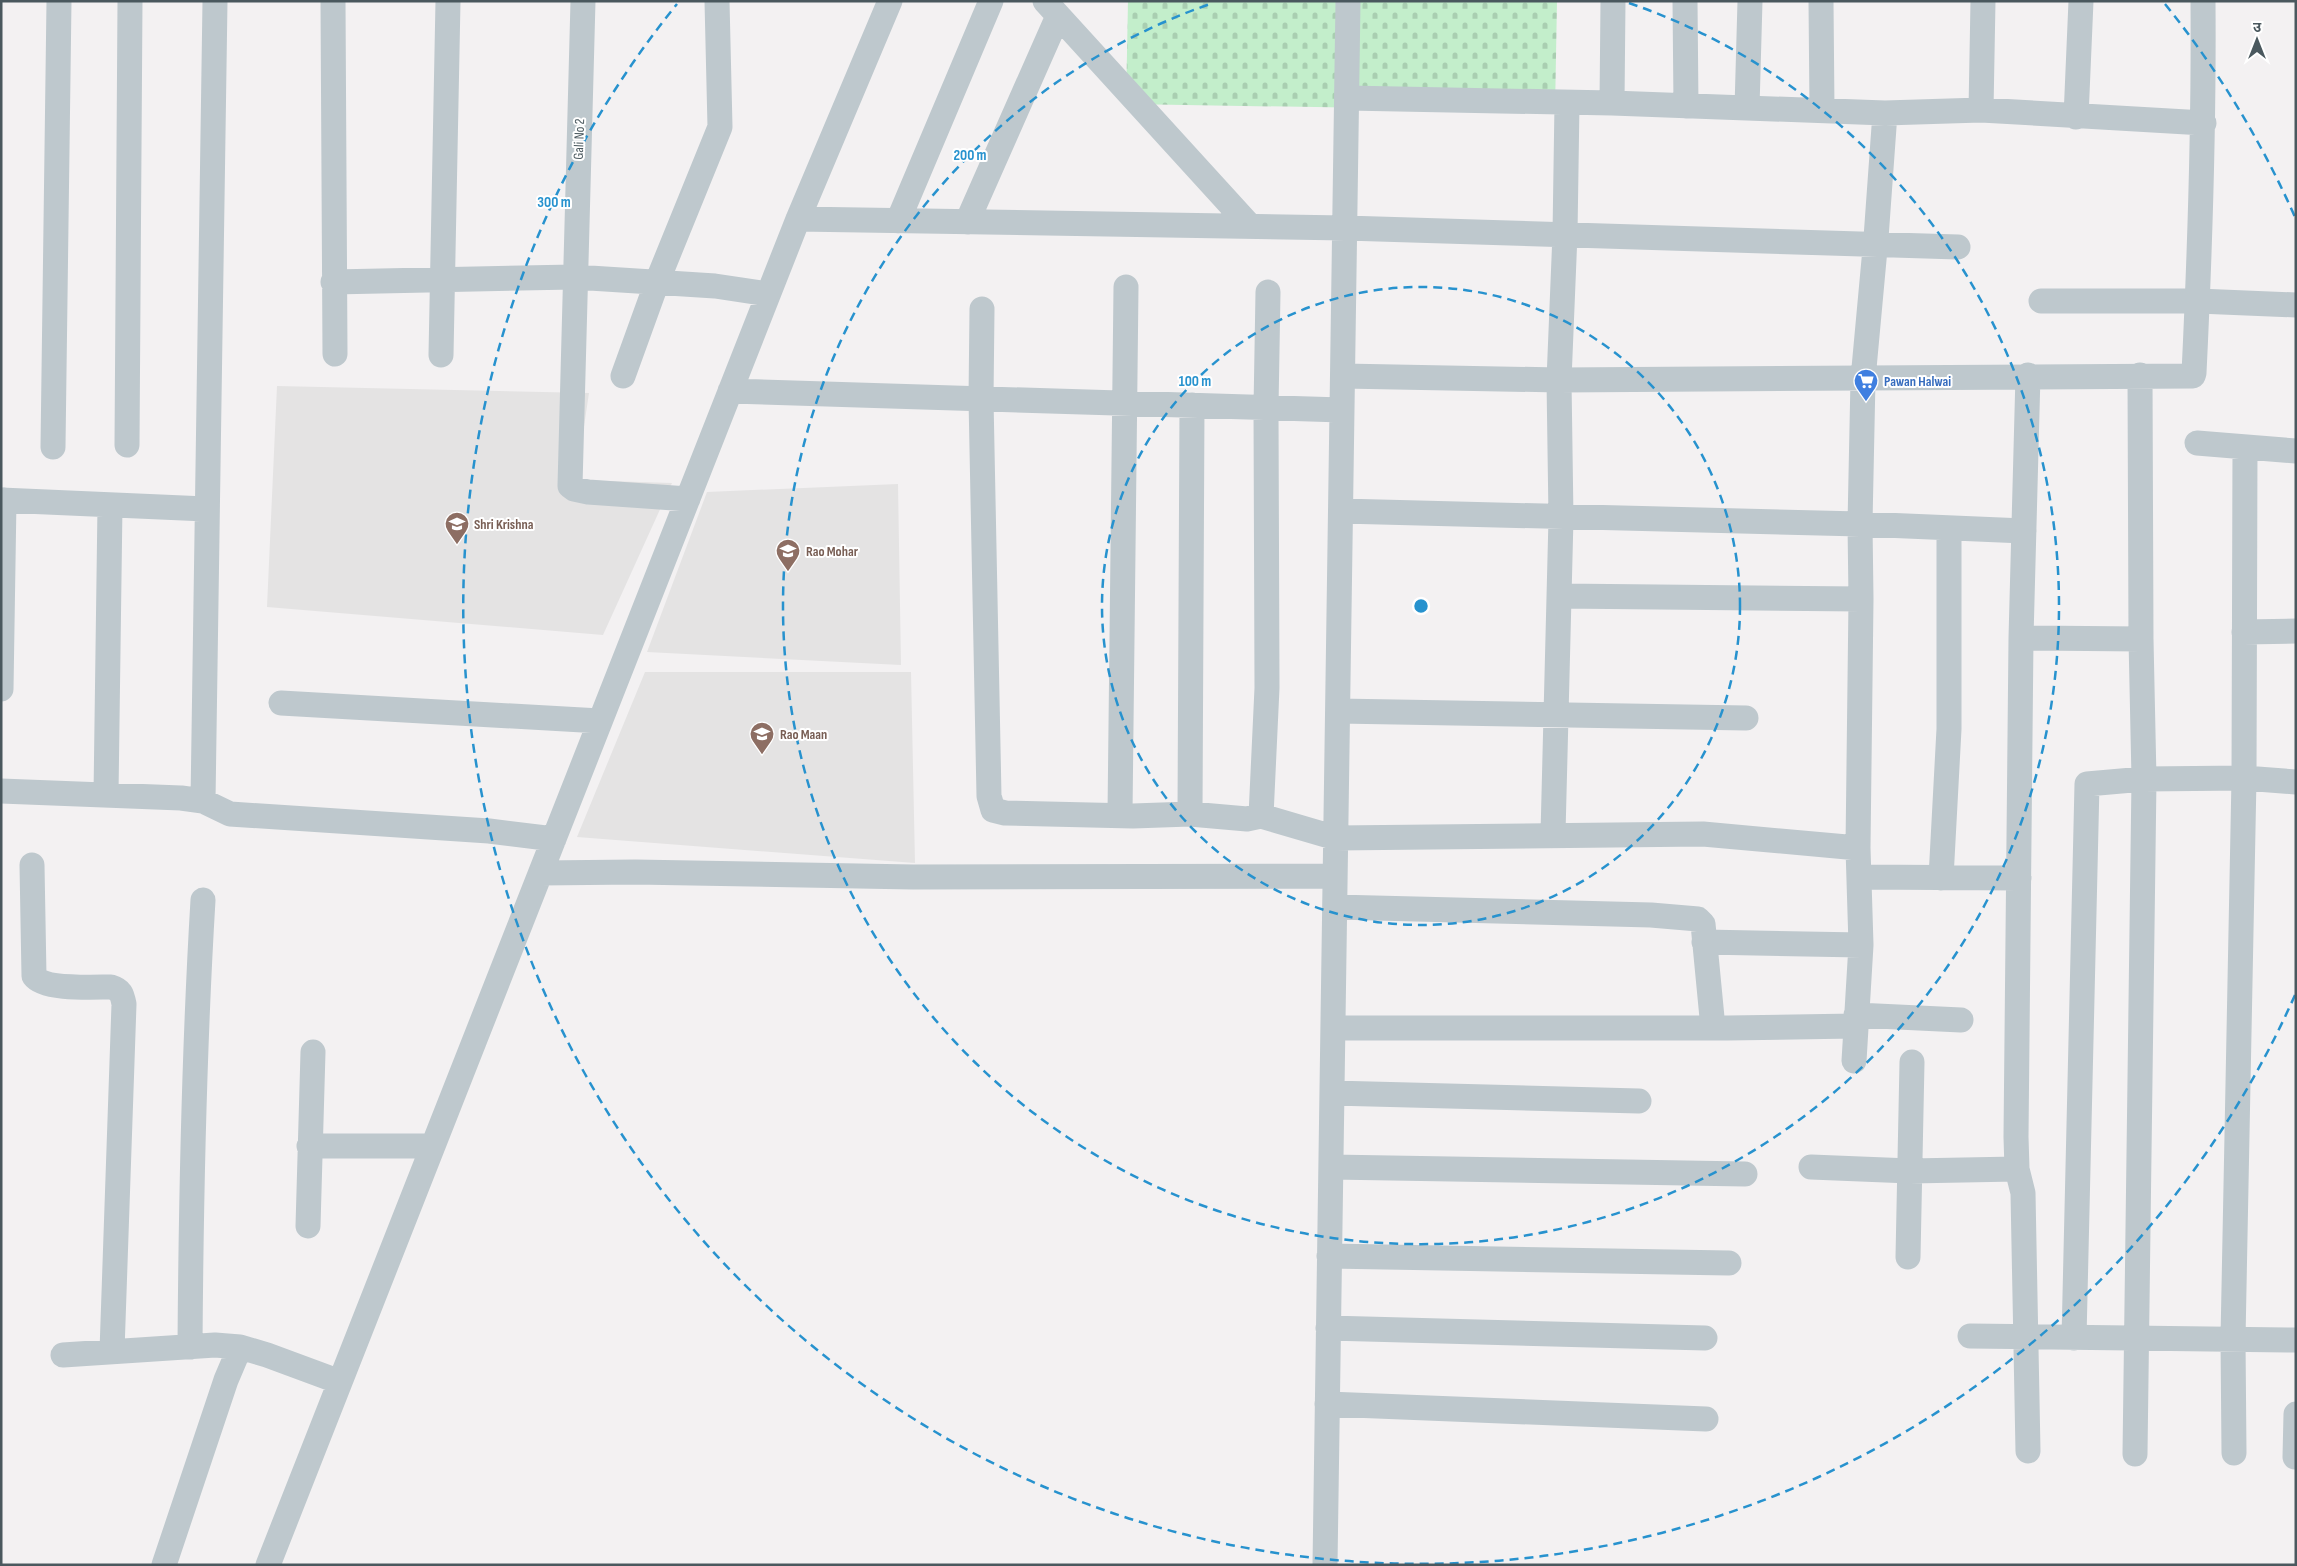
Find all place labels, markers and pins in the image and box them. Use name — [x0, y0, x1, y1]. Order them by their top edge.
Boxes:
supermarket icon: Pawan Halwai — [1853, 368, 1879, 402]
place label: Pawan Halwai — [1884, 373, 1951, 390]
school or university icon: Shri Krishna — [444, 511, 470, 545]
place label: Shri Krishna — [474, 516, 534, 533]
school or university icon: Rao Mohar — [775, 538, 801, 572]
place label: Rao Mohar — [806, 543, 859, 560]
centre of rings — [1412, 597, 1430, 615]
school or university icon: Rao Maan — [749, 721, 775, 755]
place label: Rao Maan — [780, 726, 827, 743]

